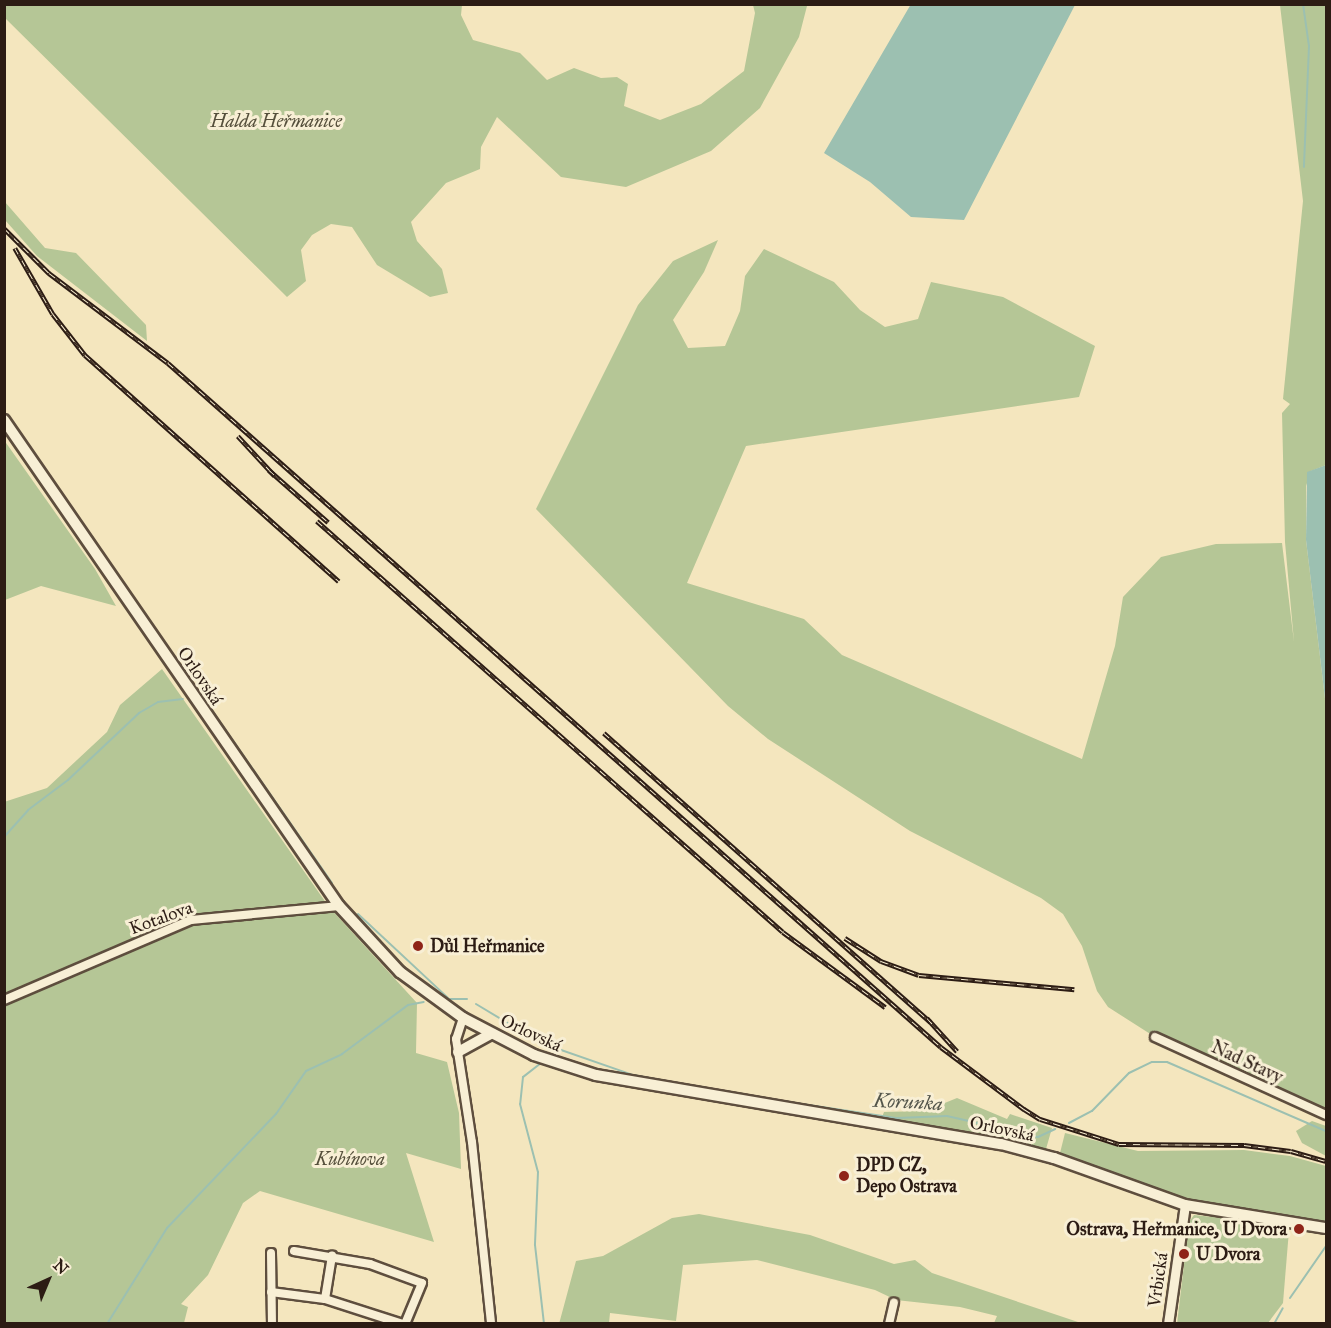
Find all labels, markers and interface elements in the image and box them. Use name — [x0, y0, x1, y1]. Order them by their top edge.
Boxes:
park label: Halda Heřmanice — [210, 110, 342, 132]
street label: Orlovská — [173, 643, 227, 709]
street label: Kotalova — [126, 897, 196, 939]
place label: Důl Heřmanice — [430, 935, 545, 957]
marker: Důl Heřmanice — [411, 939, 425, 953]
street label: Orlovská — [497, 1009, 565, 1057]
street label: Nad Stavy — [1208, 1036, 1286, 1088]
water label: Korunka — [873, 1088, 943, 1116]
street label: Orlovská — [968, 1112, 1036, 1146]
park label: Kubínova — [315, 1148, 385, 1170]
place label: DPD CZ, Depo Ostrava — [856, 1155, 957, 1198]
marker: DPD CZ, Depo Ostrava — [837, 1169, 851, 1183]
place label: Ostrava, Heřmanice, U Dvora — [1066, 1218, 1287, 1240]
marker: Ostrava, Heřmanice, U Dvora — [1292, 1222, 1306, 1236]
place label: U Dvora — [1196, 1243, 1260, 1265]
marker: U Dvora — [1177, 1247, 1191, 1261]
north arrow — [18, 1250, 78, 1310]
street label: Vrbická — [1143, 1251, 1173, 1309]
text: N — [49, 1255, 72, 1278]

